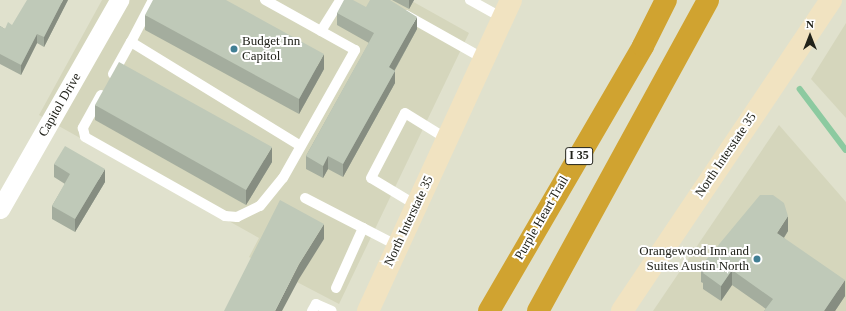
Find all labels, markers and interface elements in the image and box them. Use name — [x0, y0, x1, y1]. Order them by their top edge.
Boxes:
north arrow — [790, 16, 830, 56]
text: N — [806, 18, 814, 30]
place label: Budget Inn Capitol — [242, 34, 300, 65]
marker: Budget Inn Capitol — [229, 44, 239, 54]
street label: Capitol Drive — [35, 70, 85, 140]
street label: North Interstate 35 — [692, 110, 760, 200]
road number: I 35 — [565, 146, 593, 166]
street label: North Interstate 35 — [381, 173, 437, 269]
street label: Purple Heart Trail — [512, 173, 572, 263]
place label: Orangewood Inn and Suites Austin North — [639, 244, 749, 275]
marker: Orangewood Inn and Suites Austin North — [752, 254, 762, 264]

